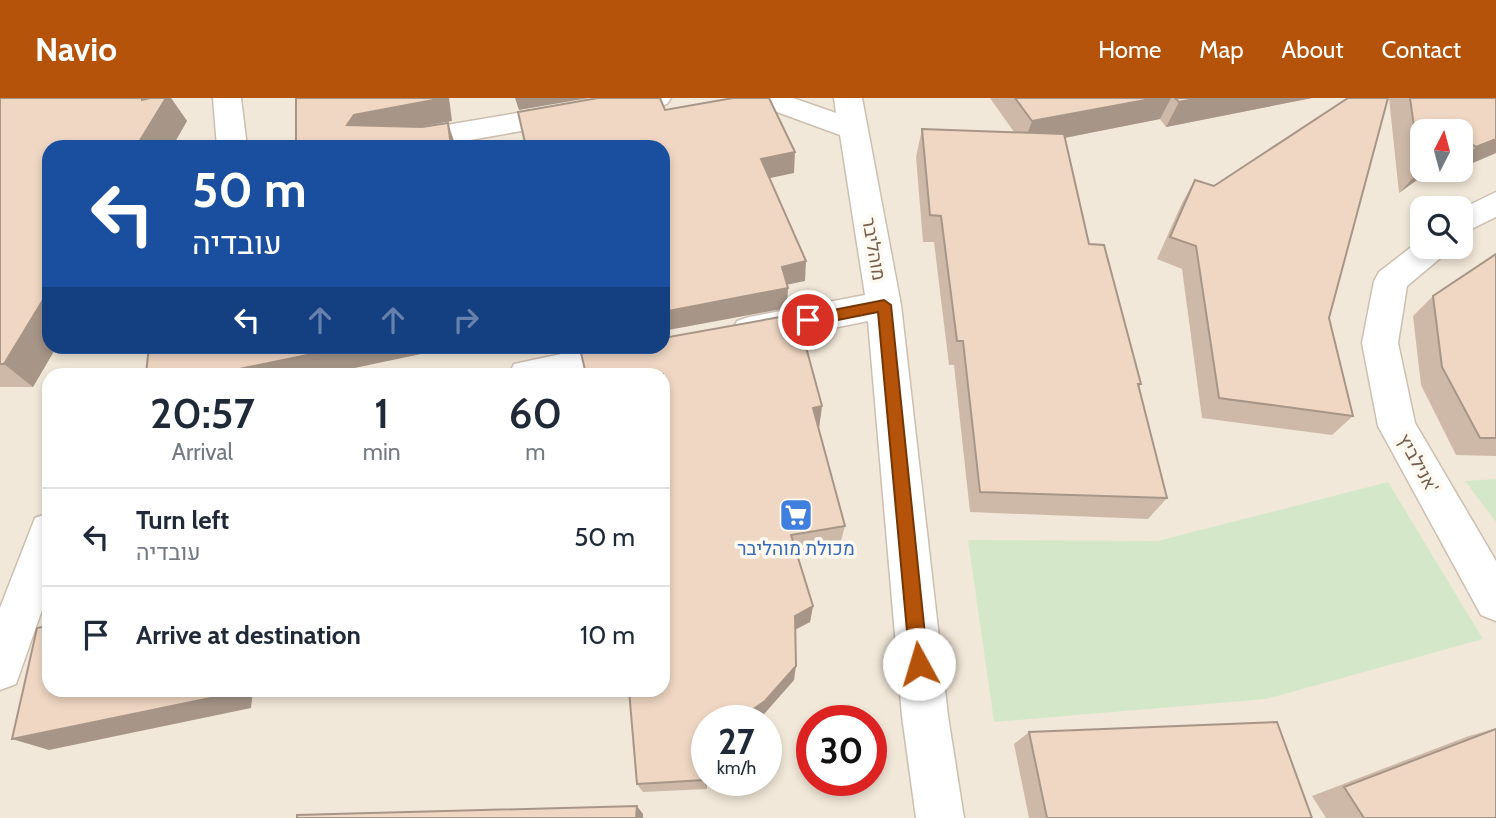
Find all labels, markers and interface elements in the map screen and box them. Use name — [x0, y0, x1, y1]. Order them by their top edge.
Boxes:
text: Navio — [35, 29, 117, 69]
text: Home — [1098, 35, 1161, 64]
text: Map — [1199, 35, 1244, 64]
text: About — [1282, 35, 1344, 64]
text: Contact — [1382, 35, 1461, 64]
north arrow — [1410, 119, 1474, 182]
map controls — [1410, 119, 1473, 259]
text: 50 m — [192, 160, 307, 219]
icon: left — [77, 168, 168, 259]
button: search — [1410, 196, 1473, 259]
street label: מוהליבר — [857, 216, 891, 282]
text: עובדיה — [192, 223, 282, 262]
pin — [778, 290, 838, 350]
icon: left — [228, 301, 266, 339]
icon: ahead — [301, 301, 339, 339]
icon: ahead — [374, 301, 412, 339]
icon: right — [447, 301, 485, 339]
icon: arrive — [789, 301, 827, 339]
text: 20:57 — [150, 387, 255, 439]
text: 1 — [374, 387, 389, 439]
text: 60 — [509, 387, 562, 439]
street label: אנילביץ' — [1392, 430, 1444, 496]
text: Arrival — [172, 438, 233, 466]
text: min — [363, 438, 401, 466]
text: m — [525, 438, 545, 466]
supermarket icon: מכולת מוהליבר — [777, 496, 815, 534]
text: Turn left — [136, 504, 229, 536]
icon: left — [77, 518, 115, 556]
text: 50 m — [574, 521, 635, 553]
place label: מכולת מוהליבר — [737, 537, 855, 560]
text: עובדיה — [136, 538, 201, 566]
icon: arrive — [77, 616, 115, 654]
text: Arrive at destination — [136, 619, 361, 651]
text: 10 m — [580, 619, 635, 651]
position arrow — [882, 627, 956, 701]
speed limit sign: 30 — [796, 705, 887, 796]
text: 27 — [718, 720, 755, 763]
text: km/h — [717, 757, 756, 779]

